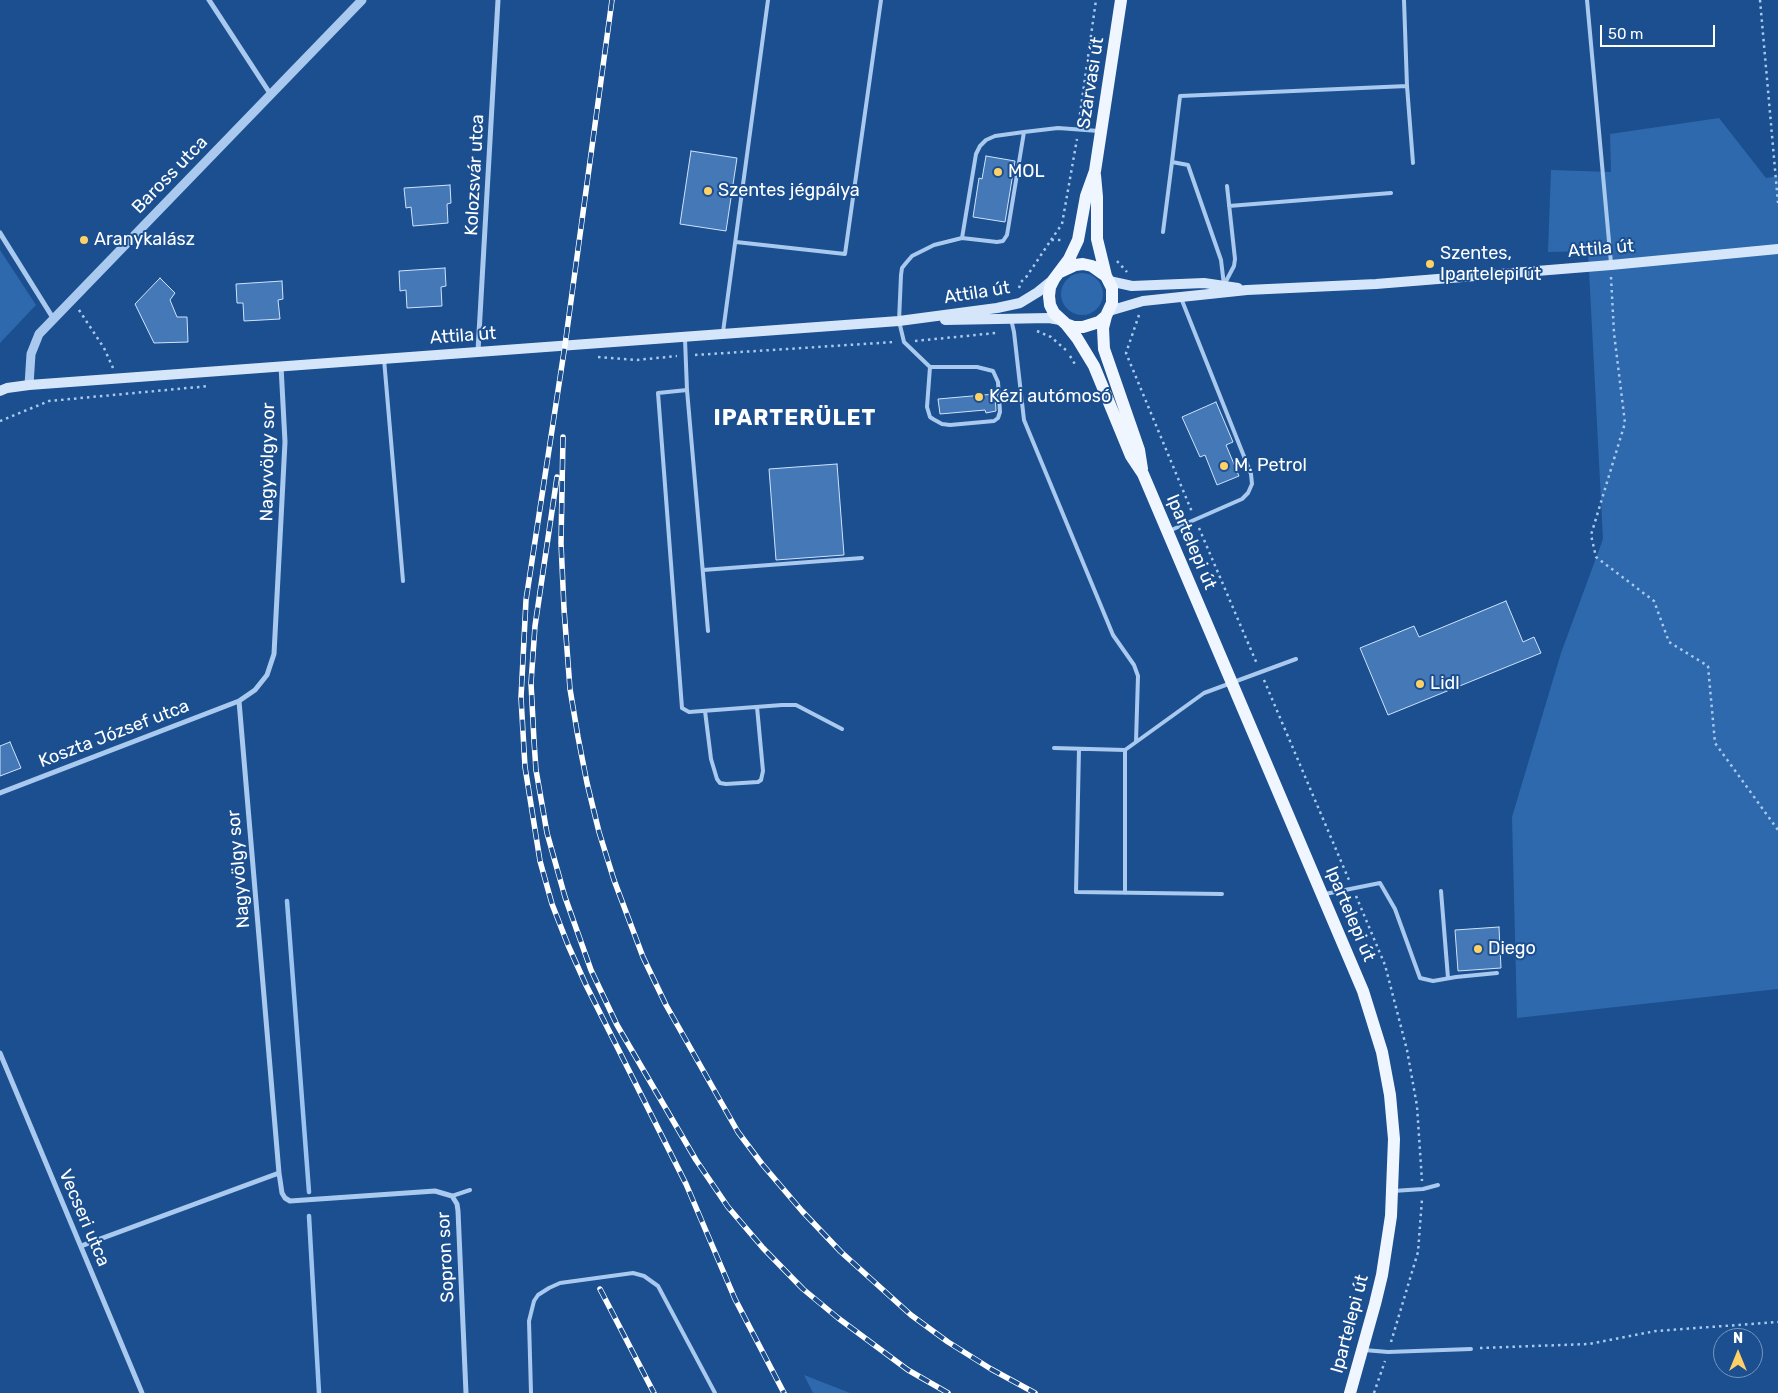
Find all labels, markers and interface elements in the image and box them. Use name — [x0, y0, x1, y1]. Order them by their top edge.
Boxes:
scale bar — [1603, 15, 1718, 47]
text: 50 m — [1608, 25, 1643, 43]
street label: Szarvasi út — [1073, 36, 1109, 130]
street label: Kolozsvár utca — [461, 114, 489, 236]
street label: Baross utca — [128, 132, 212, 218]
place label: MOL — [1008, 161, 1045, 183]
marker: MOL — [992, 166, 1004, 178]
place label: Szentes jégpálya — [718, 180, 860, 202]
marker: Szentes jégpálya — [702, 185, 714, 197]
place label: Aranykalász — [94, 229, 195, 251]
marker: Aranykalász — [78, 234, 90, 246]
street label: Attila út — [1567, 235, 1635, 263]
place label: Szentes, Ipartelepi út — [1440, 243, 1541, 286]
marker: Szentes, Ipartelepi út — [1424, 258, 1436, 270]
street label: Attila út — [942, 277, 1012, 309]
street label: Attila út — [429, 323, 497, 349]
place label: Kézi autómosó — [989, 386, 1111, 408]
marker: Kézi autómosó — [973, 391, 985, 403]
street label: Nagyvölgy sor — [256, 402, 280, 522]
district label: IPARTERÜLET — [712, 406, 878, 432]
place label: M. Petrol — [1234, 455, 1307, 477]
marker: M. Petrol — [1218, 460, 1230, 472]
street label: Ipartelepi út — [1161, 491, 1221, 593]
place label: Lidl — [1430, 673, 1460, 695]
marker: Lidl — [1414, 678, 1426, 690]
street label: Koszta József utca — [36, 695, 192, 773]
street label: Nagyvölgy sor — [223, 809, 255, 929]
street label: Ipartelepi út — [1320, 863, 1380, 965]
place label: Diego — [1488, 938, 1536, 960]
marker: Diego — [1472, 943, 1484, 955]
street label: Vecseri utca — [54, 1166, 114, 1270]
street label: Sopron sor — [433, 1211, 459, 1303]
street label: Ipartelepi út — [1326, 1272, 1374, 1376]
north arrow — [1713, 1328, 1763, 1378]
text: N — [1733, 1330, 1743, 1347]

